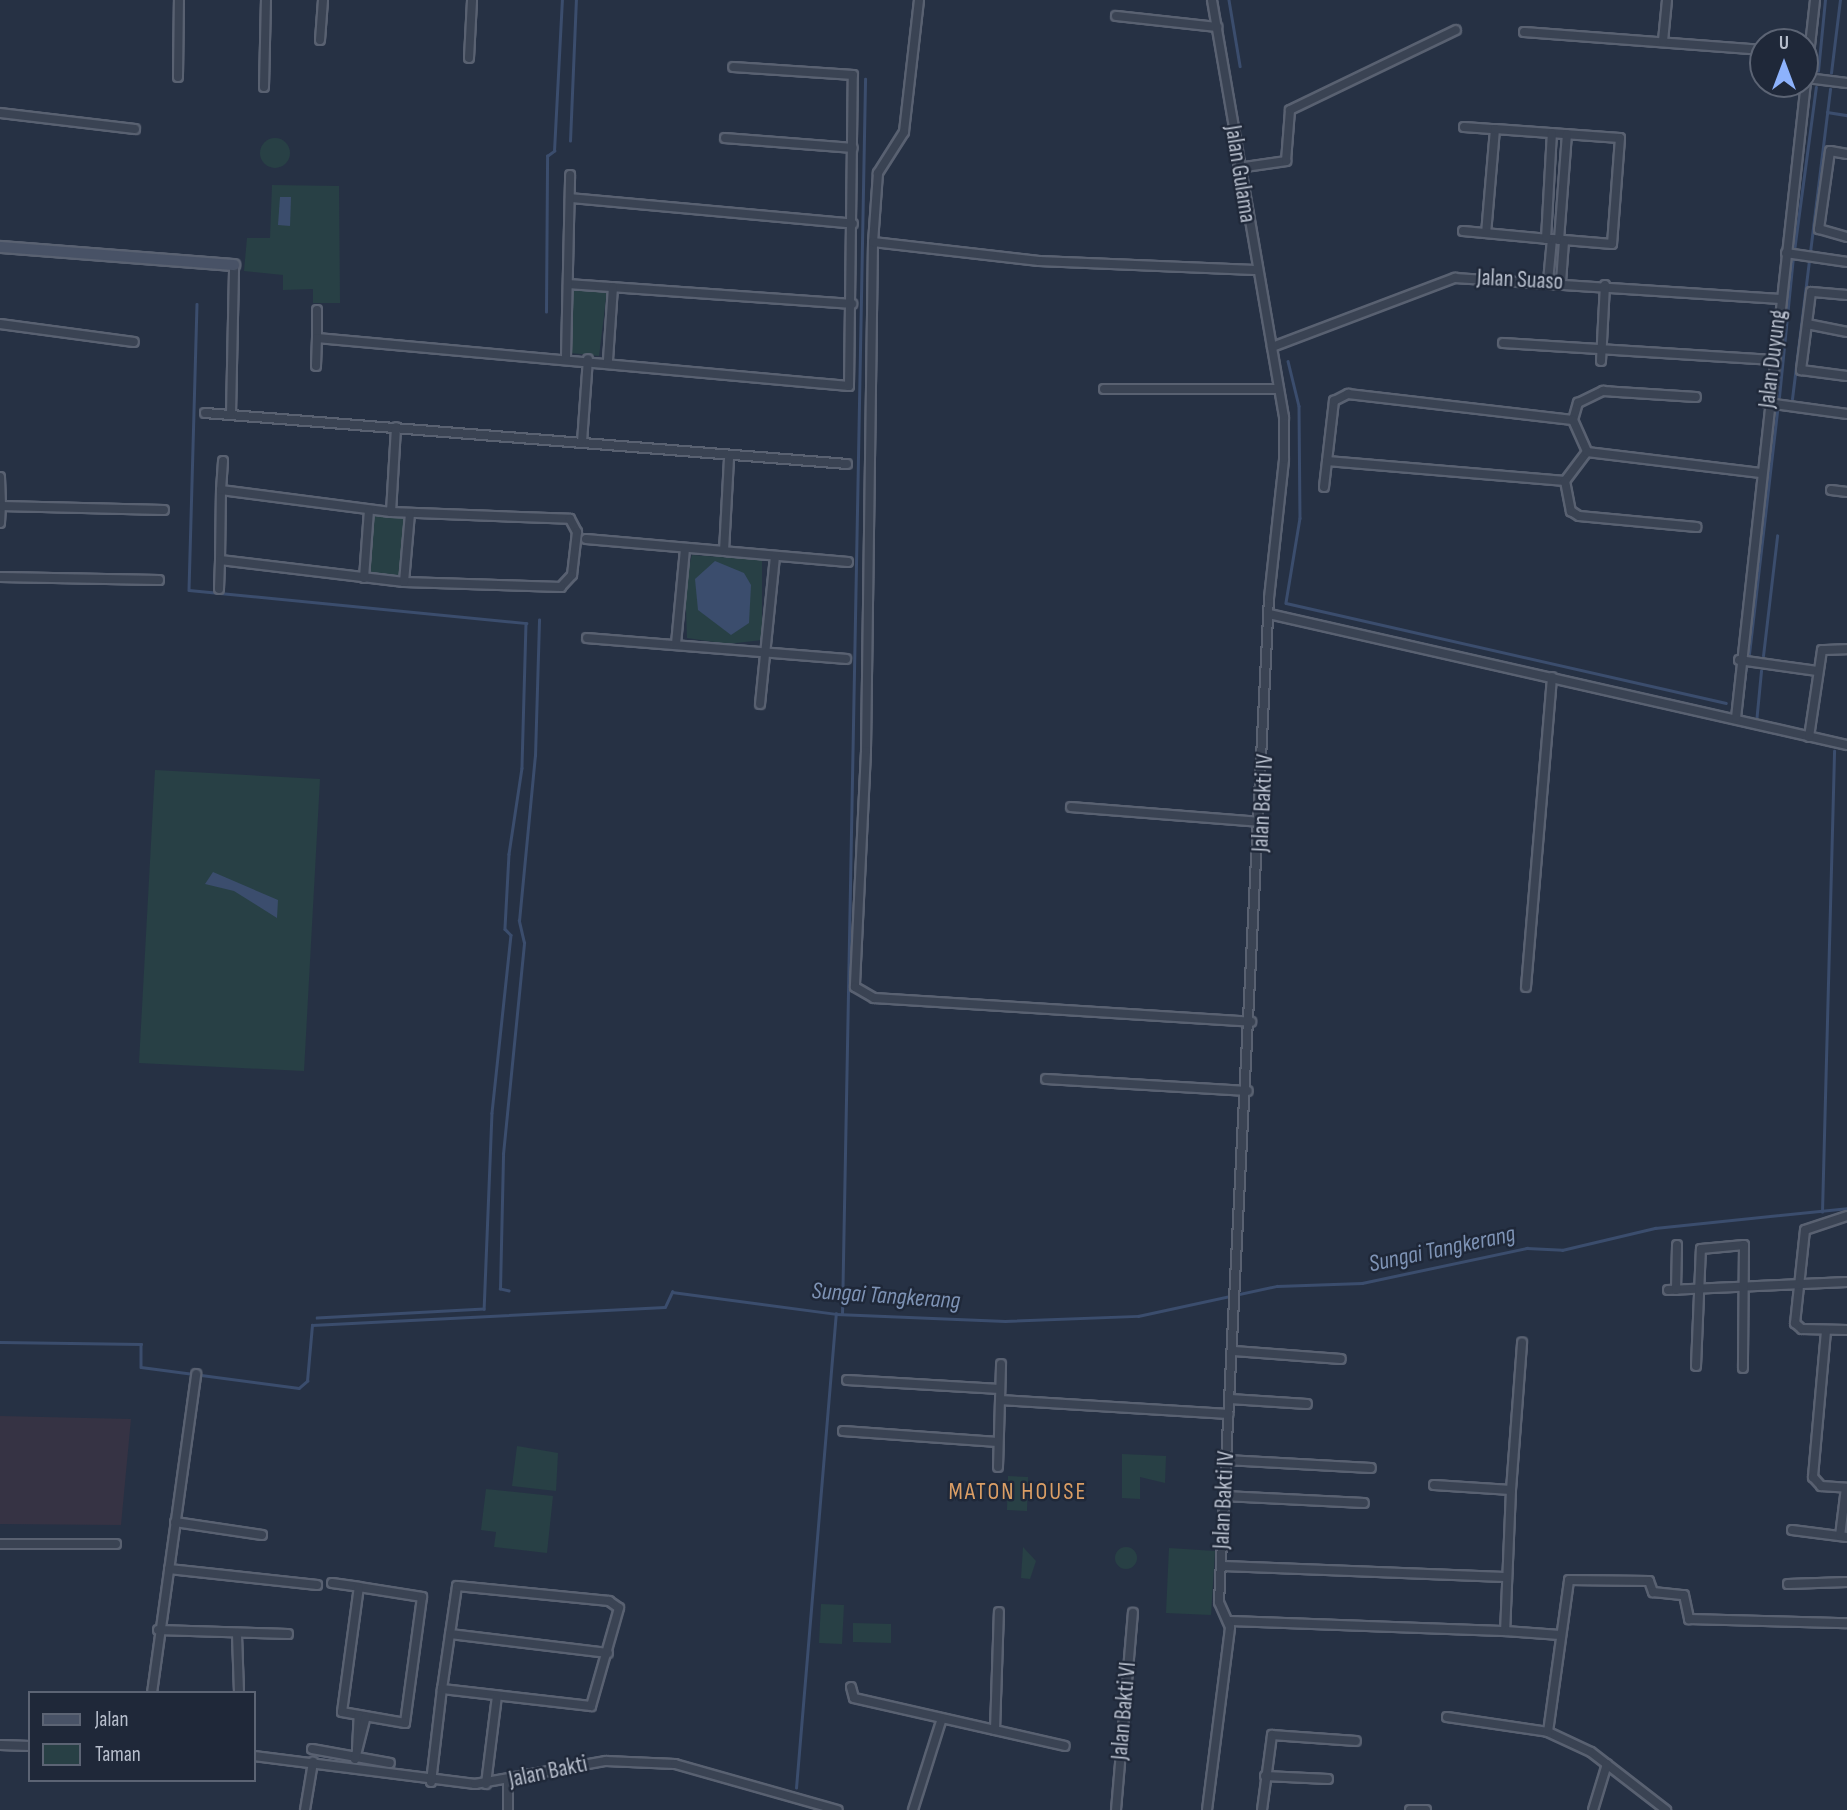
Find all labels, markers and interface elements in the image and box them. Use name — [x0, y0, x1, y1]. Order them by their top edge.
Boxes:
north arrow — [1749, 28, 1819, 98]
text: U — [1779, 32, 1789, 55]
street label: Jalan Gulama — [1219, 123, 1261, 225]
street label: Jalan Suaso — [1476, 264, 1564, 296]
street label: Jalan Duyung — [1753, 308, 1793, 410]
street label: Jalan Bakti IV — [1247, 753, 1279, 853]
water label: Sungai Tangkerang — [1366, 1219, 1518, 1279]
water label: Sungai Tangkerang — [811, 1276, 961, 1316]
street label: Jalan Bakti IV — [1208, 1450, 1240, 1550]
district label: MATON HOUSE — [950, 1478, 1086, 1506]
street label: Jalan Bakti VI — [1106, 1661, 1142, 1761]
legend — [28, 1691, 256, 1782]
text: Jalan — [95, 1707, 128, 1732]
text: Taman — [95, 1742, 141, 1767]
street label: Jalan Bakti — [506, 1750, 590, 1794]

